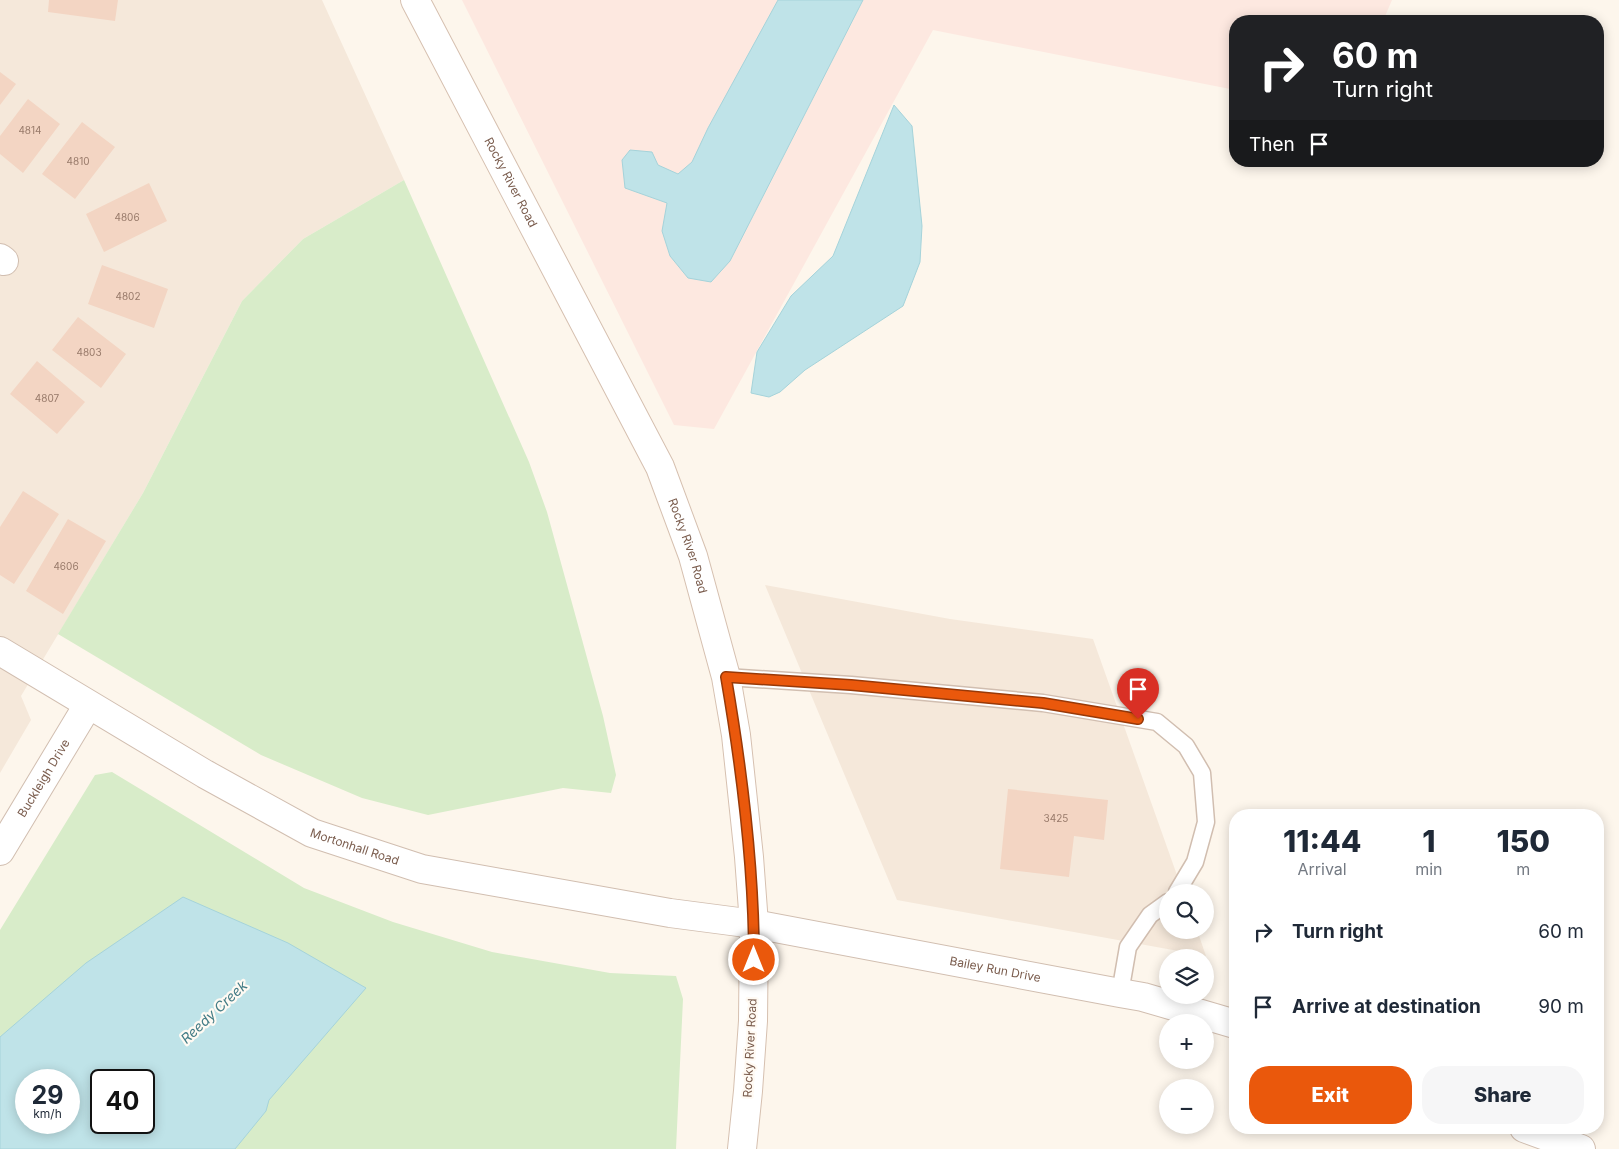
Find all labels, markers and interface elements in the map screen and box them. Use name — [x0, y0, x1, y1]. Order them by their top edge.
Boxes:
text: 60 m — [1332, 34, 1419, 76]
icon: right — [1249, 35, 1314, 100]
text: Turn right — [1332, 76, 1433, 102]
house number: 4814 — [18, 124, 42, 136]
icon: arrive — [1305, 130, 1333, 158]
text: Then — [1249, 133, 1295, 156]
street label: Rocky River Road — [481, 135, 541, 230]
house number: 4810 — [66, 155, 90, 167]
house number: 4806 — [114, 211, 140, 223]
house number: 4802 — [115, 290, 141, 302]
house number: 4803 — [76, 346, 102, 358]
house number: 4807 — [35, 392, 60, 404]
street label: Rocky River Road — [665, 496, 711, 595]
house number: 4606 — [53, 560, 79, 572]
pin — [1117, 668, 1159, 719]
icon: arrive — [1124, 675, 1152, 703]
street label: Buckleigh Drive — [14, 736, 73, 820]
house number: 3425 — [1044, 812, 1068, 824]
text: 11:44 — [1283, 823, 1361, 859]
text: 1 — [1422, 823, 1436, 859]
text: 150 — [1496, 823, 1550, 859]
street label: Mortonhall Road — [308, 825, 401, 868]
text: Arrival — [1297, 859, 1347, 879]
text: min — [1415, 859, 1443, 879]
text: m — [1516, 859, 1530, 879]
map controls — [1159, 884, 1214, 1134]
button: search — [1159, 884, 1214, 939]
icon: right — [1249, 918, 1277, 946]
text: Turn right — [1292, 920, 1383, 943]
text: 60 m — [1538, 920, 1584, 943]
position arrow — [727, 933, 779, 985]
button: layers — [1159, 949, 1214, 1004]
street label: Bailey Run Drive — [948, 953, 1042, 985]
water label: Reedy Creek — [177, 976, 251, 1047]
icon: arrive — [1249, 993, 1277, 1021]
text: Arrive at destination — [1292, 995, 1481, 1018]
text: 90 m — [1538, 995, 1584, 1018]
street label: Rocky River Road — [739, 998, 760, 1098]
button: + — [1159, 1014, 1214, 1069]
button: Exit — [1249, 1066, 1412, 1124]
button: Share — [1422, 1066, 1584, 1124]
speed limit sign: 40 — [90, 1069, 155, 1134]
button: − — [1159, 1079, 1214, 1134]
text: 29 — [32, 1080, 63, 1110]
text: km/h — [33, 1106, 62, 1121]

